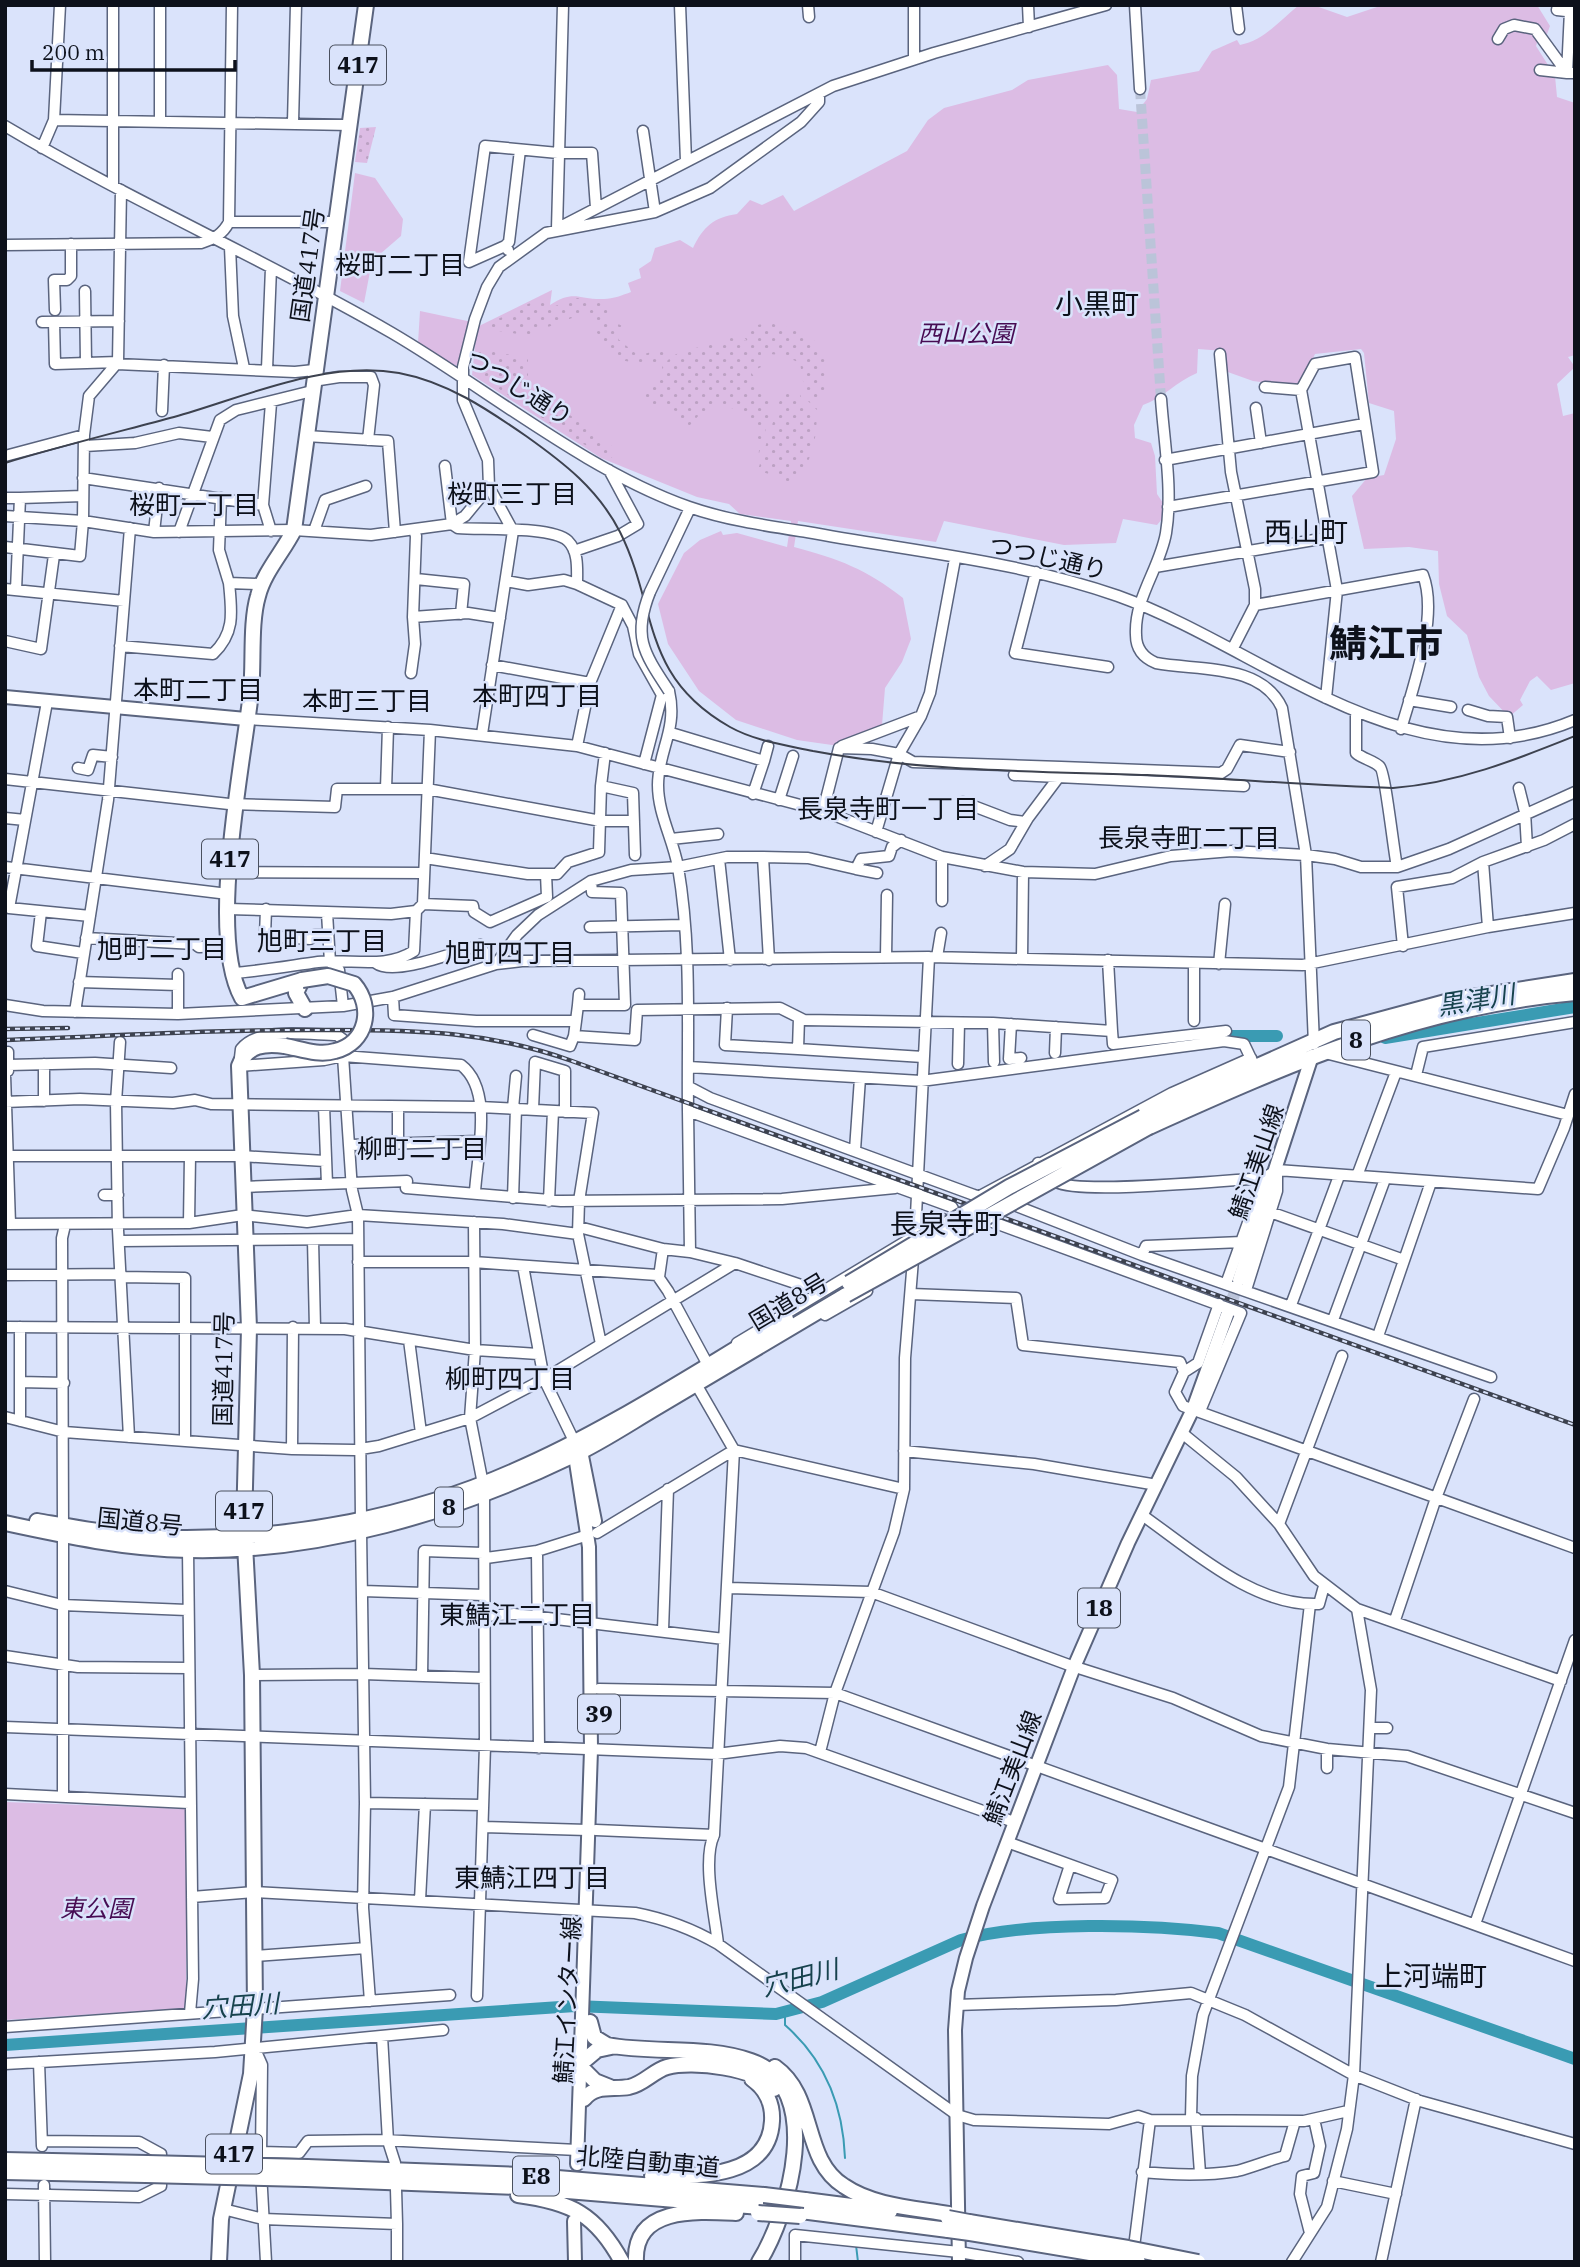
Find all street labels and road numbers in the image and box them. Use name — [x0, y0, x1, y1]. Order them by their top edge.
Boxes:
road number: 417 — [330, 46, 386, 85]
street label: 国道417号 — [283, 206, 331, 324]
street label: つつじ通り — [460, 342, 579, 433]
street label: つつじ通り — [986, 528, 1110, 586]
road number: 417 — [202, 839, 258, 878]
road number: 8 — [1342, 1021, 1370, 1060]
street label: 鯖江美山線 — [1221, 1100, 1291, 1224]
street label: 国道8号 — [743, 1265, 834, 1337]
street label: 国道417号 — [206, 1311, 240, 1427]
road number: 8 — [435, 1488, 463, 1526]
road number: 417 — [216, 1492, 272, 1530]
street label: 国道8号 — [95, 1501, 185, 1541]
road number: 18 — [1078, 1588, 1120, 1628]
road number: 39 — [578, 1694, 620, 1734]
street label: 鯖江美山線 — [976, 1706, 1049, 1829]
street label: 鯖江インター線 — [547, 1915, 587, 2085]
road number: 417 — [206, 2134, 262, 2174]
street label: 北陸自動車道 — [575, 2139, 721, 2183]
road number: E8 — [513, 2156, 559, 2196]

